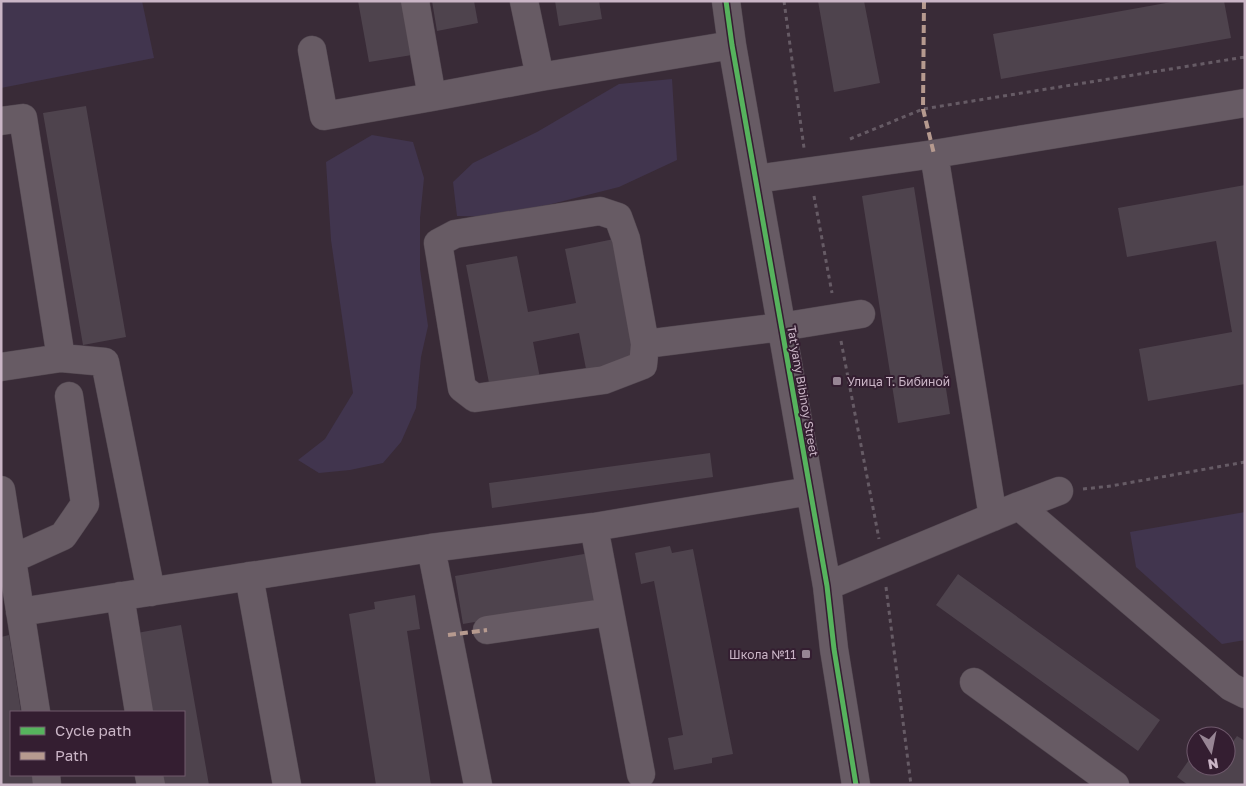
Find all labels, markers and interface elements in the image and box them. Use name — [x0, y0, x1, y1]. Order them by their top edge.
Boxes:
street label: Tat'yany Bibinoy Street — [784, 324, 822, 458]
place label: Улица Т. Бибиной — [847, 374, 950, 389]
marker: Улица Т. Бибиной — [831, 375, 843, 387]
place label: Школа №11 — [729, 647, 796, 662]
marker: Школа №11 — [800, 648, 812, 660]
legend — [10, 711, 185, 776]
text: Cycle path — [55, 721, 131, 739]
north arrow — [1186, 726, 1236, 776]
text: Path — [55, 746, 88, 764]
text: N — [1207, 755, 1220, 774]

